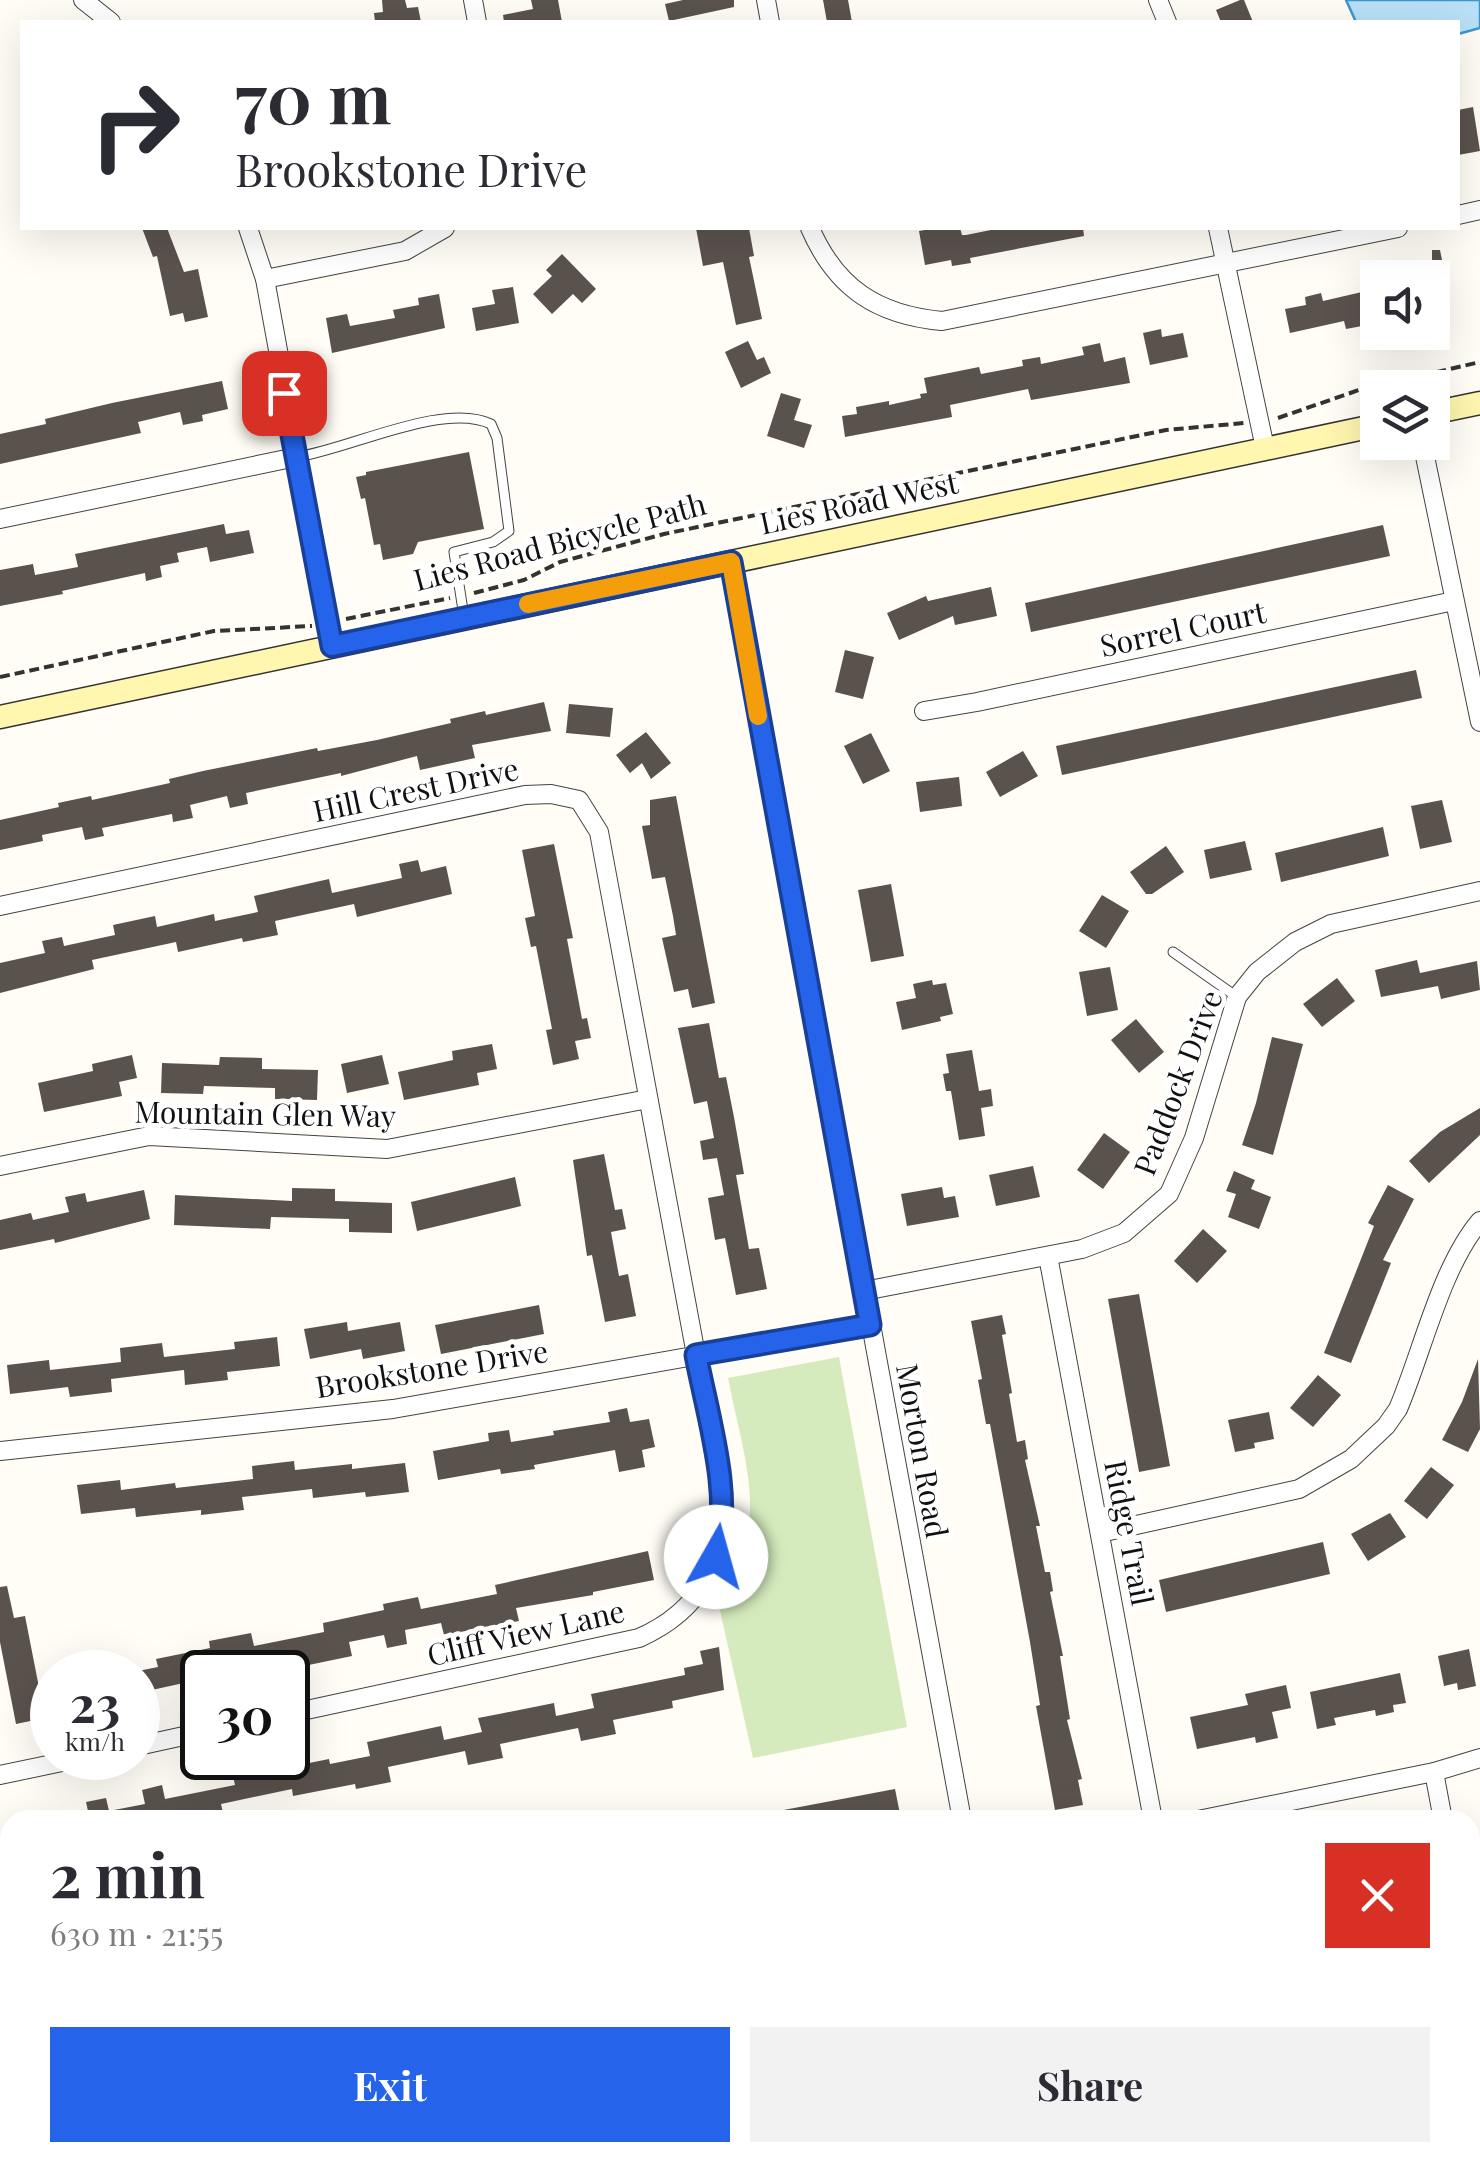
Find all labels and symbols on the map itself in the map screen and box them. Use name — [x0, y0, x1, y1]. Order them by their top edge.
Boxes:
pin — [242, 351, 327, 436]
street label: Lies Road West — [756, 461, 962, 543]
street label: Lies Road Bicycle Path — [409, 483, 710, 599]
street label: Sorrel Court — [1096, 591, 1269, 665]
street label: Hill Crest Drive — [309, 748, 522, 830]
street label: Paddock Drive — [1123, 984, 1231, 1181]
street label: Mountain Glen Way — [134, 1091, 396, 1135]
street label: Brookstone Drive — [313, 1330, 551, 1406]
street label: Morton Road — [888, 1360, 958, 1541]
street label: Ridge Trail — [1096, 1456, 1164, 1609]
position arrow — [664, 1505, 768, 1609]
street label: Cliff View Lane — [423, 1590, 628, 1674]
speed limit sign: 30 — [180, 1650, 310, 1780]

